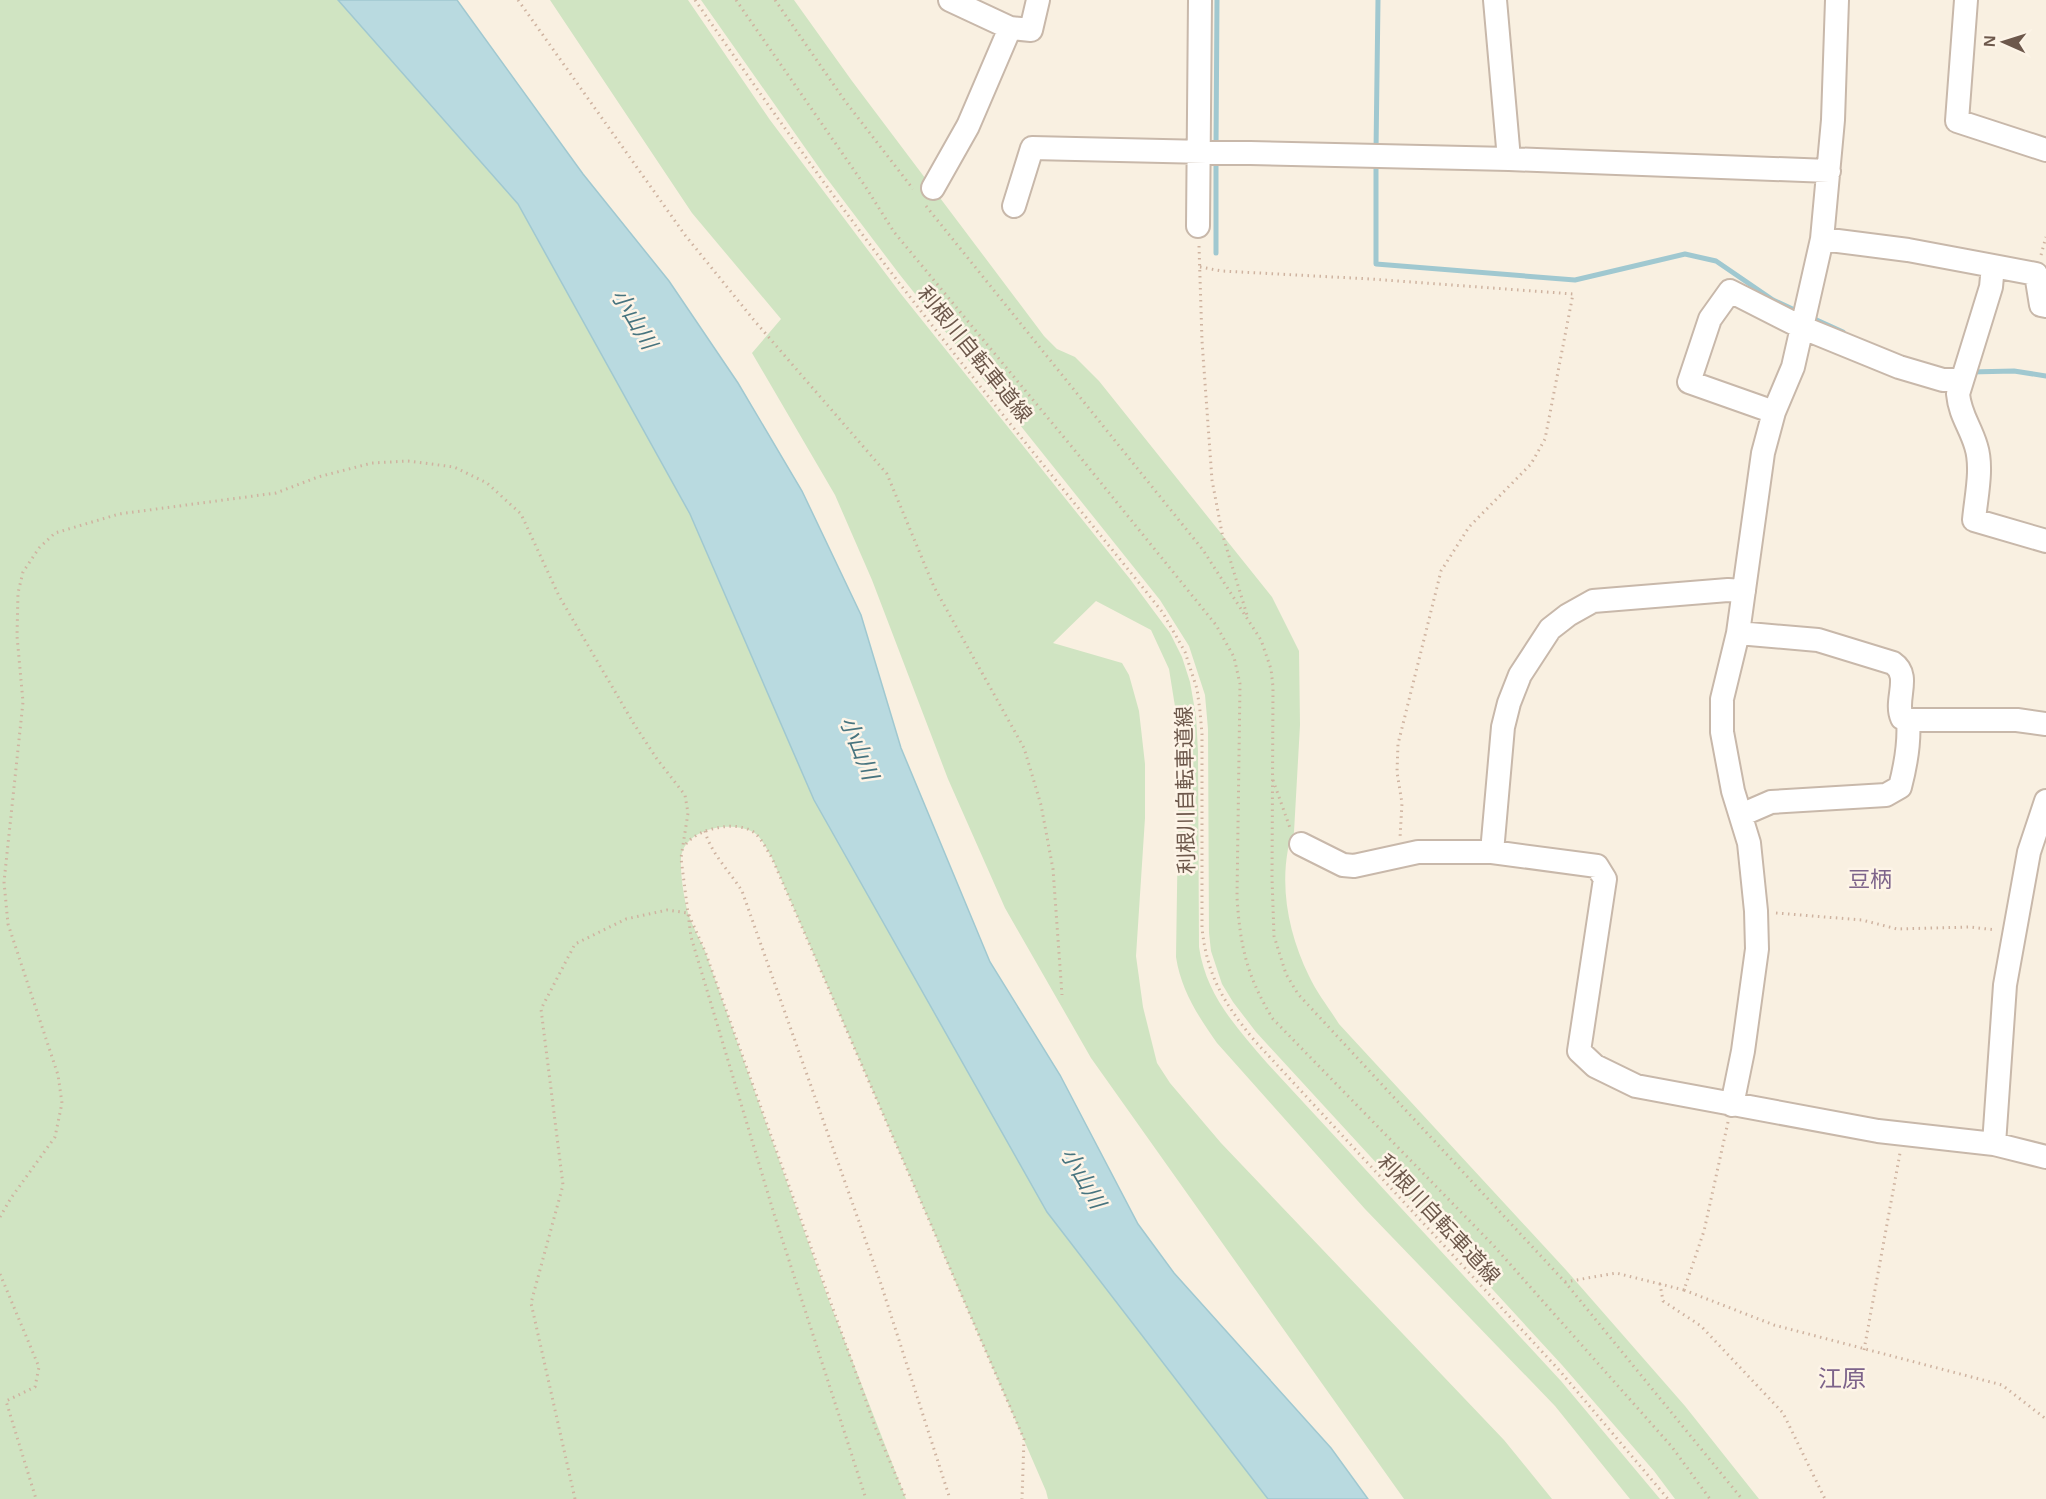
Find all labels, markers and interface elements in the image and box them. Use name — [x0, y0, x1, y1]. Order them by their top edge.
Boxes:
north arrow — [1974, 12, 2034, 72]
text: N — [1981, 35, 1998, 47]
street label: 利根川自転車道線 — [913, 281, 1037, 427]
water label: 小山川 — [606, 284, 663, 355]
street label: 利根川自転車道線 — [1172, 706, 1198, 874]
water label: 小山川 — [835, 713, 884, 785]
district label: 豆柄 — [1848, 867, 1892, 892]
water label: 小山川 — [1056, 1143, 1111, 1215]
street label: 利根川自転車道線 — [1373, 1150, 1505, 1288]
district label: 江原 — [1818, 1365, 1866, 1392]

